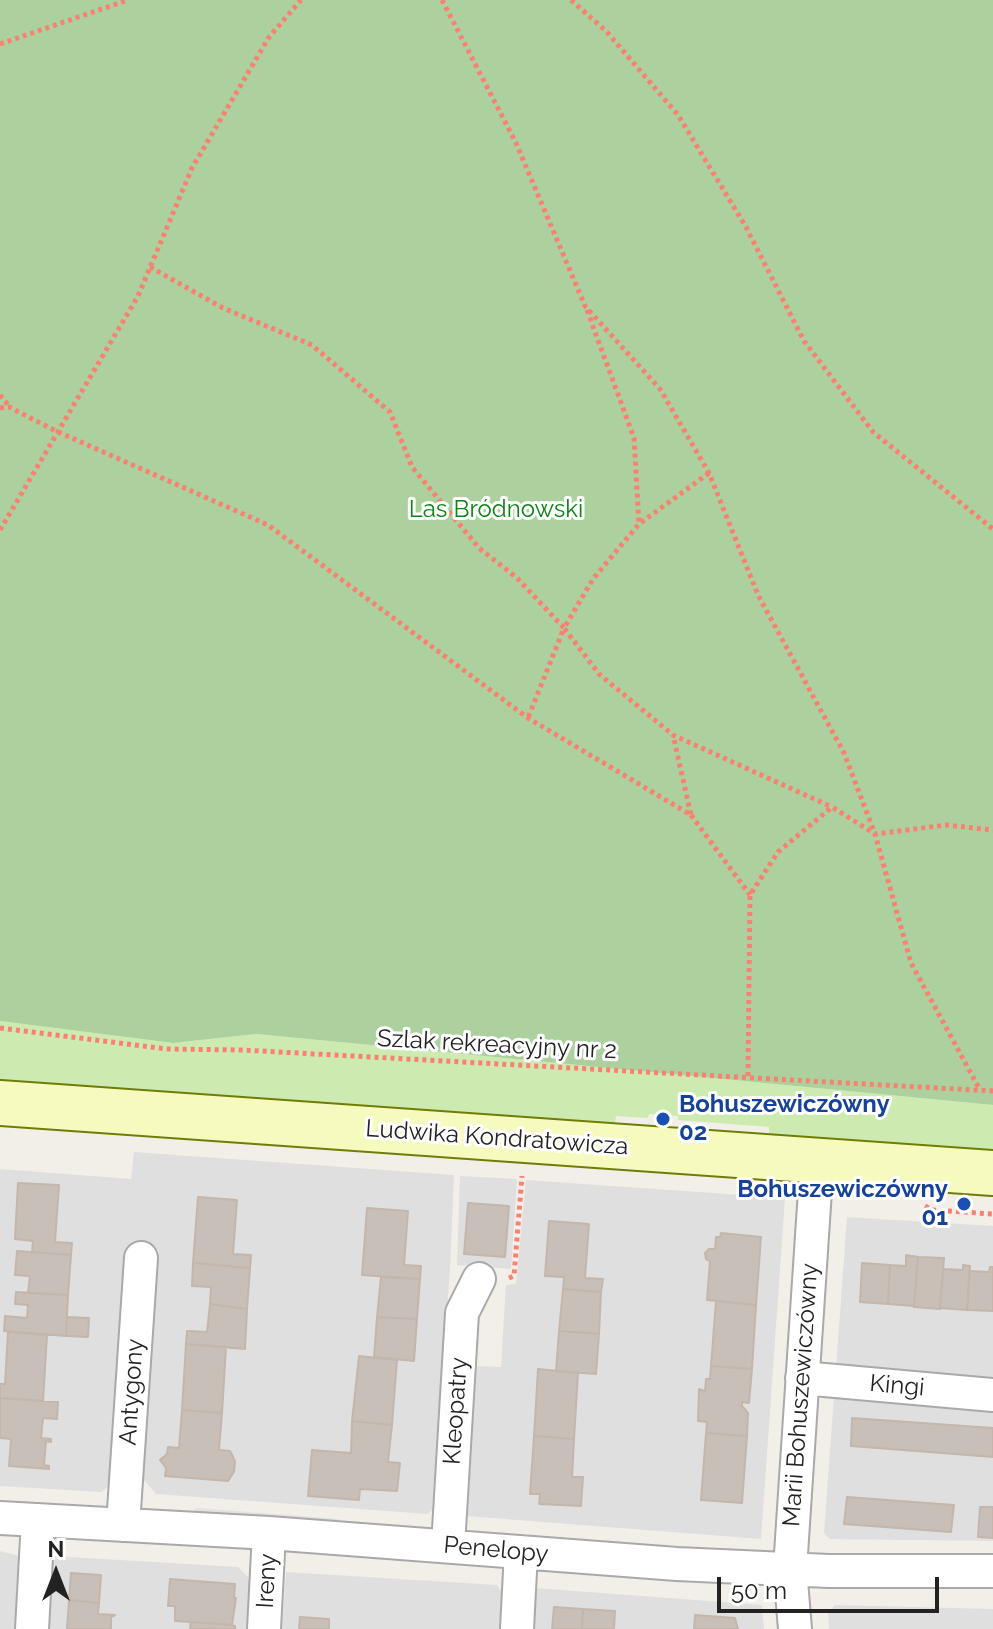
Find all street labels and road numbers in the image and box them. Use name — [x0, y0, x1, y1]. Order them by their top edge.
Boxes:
street label: Szlak rekreacyjny nr 2 — [376, 1024, 618, 1066]
street label: Ludwika Kondratowicza — [365, 1114, 629, 1162]
street label: Marii Bohuszewiczówny — [777, 1262, 825, 1528]
street label: Antygony — [114, 1338, 150, 1446]
street label: Kleopatry — [438, 1356, 474, 1466]
street label: Kingi — [868, 1369, 926, 1403]
street label: Penelopy — [442, 1531, 550, 1569]
street label: Ireny — [251, 1553, 283, 1609]

